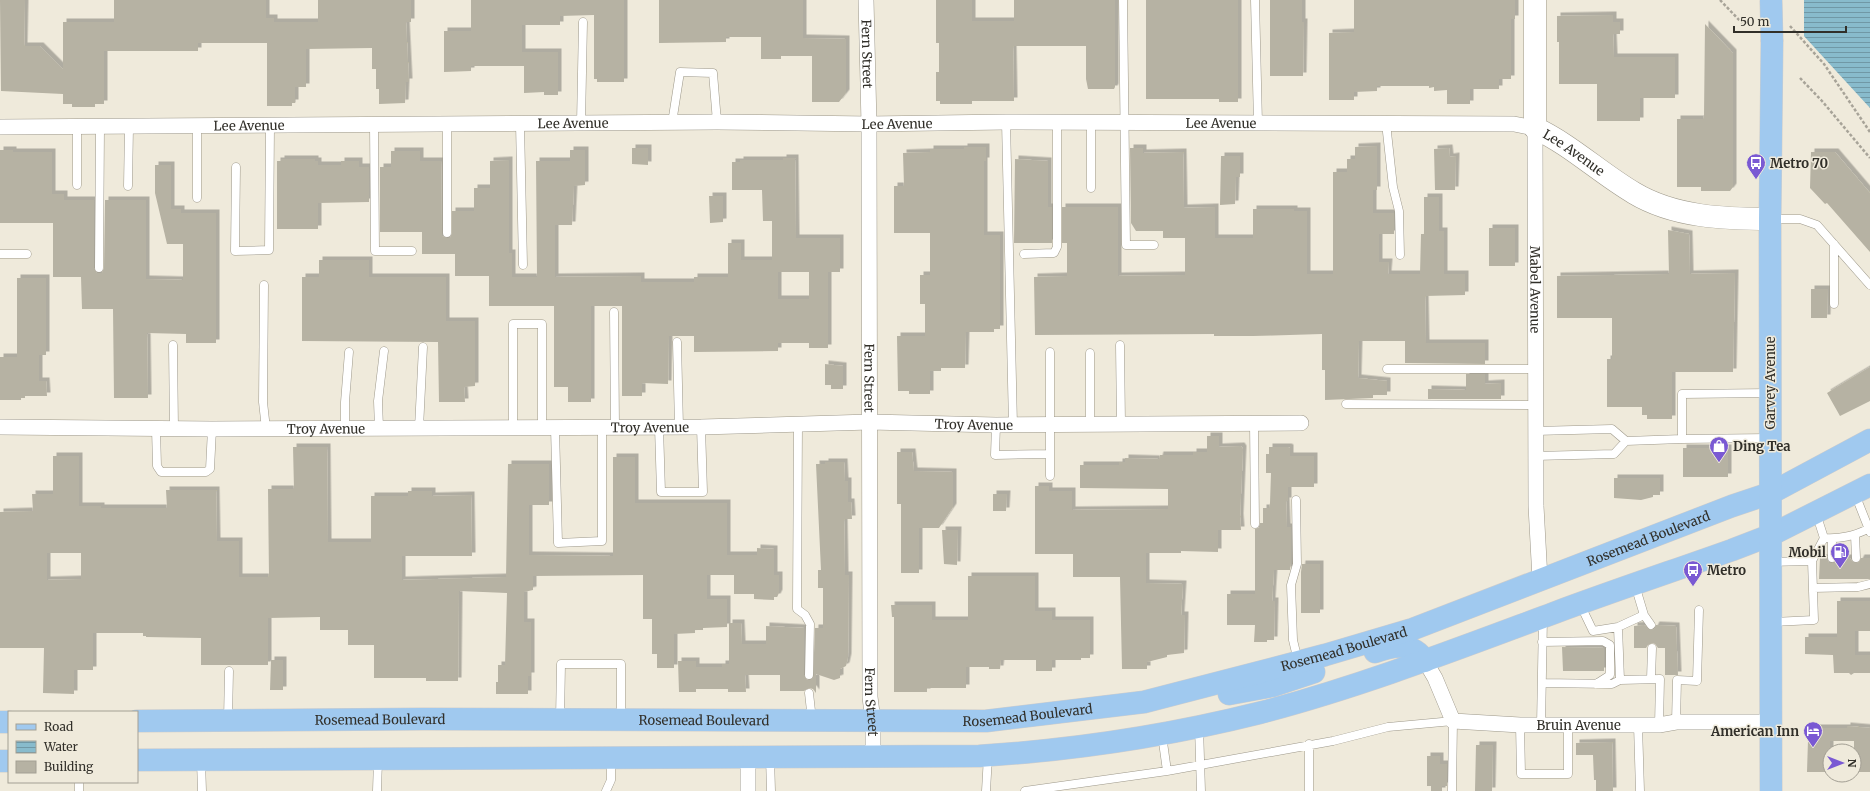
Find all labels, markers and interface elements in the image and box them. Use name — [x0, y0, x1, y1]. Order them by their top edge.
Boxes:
scale bar — [1734, 8, 1846, 34]
text: 50 m — [1740, 14, 1769, 29]
street label: Fern Street — [857, 19, 876, 89]
street label: Lee Avenue — [538, 115, 609, 132]
street label: Lee Avenue — [861, 115, 933, 133]
street label: Lee Avenue — [1186, 115, 1257, 132]
street label: Lee Avenue — [214, 117, 285, 135]
street label: Lee Avenue — [1540, 126, 1608, 180]
bus stop icon: Metro 70 — [1745, 152, 1767, 180]
place label: Metro 70 — [1770, 155, 1828, 172]
street label: Mabel Avenue — [1526, 246, 1544, 334]
street label: Garvey Avenue — [1762, 336, 1779, 429]
street label: Fern Street — [860, 343, 878, 413]
street label: Troy Avenue — [935, 416, 1013, 434]
street label: Troy Avenue — [611, 419, 689, 436]
street label: Troy Avenue — [287, 420, 365, 438]
shop icon: Ding Tea — [1708, 435, 1730, 463]
place label: Ding Tea — [1733, 438, 1790, 455]
street label: Rosemead Boulevard — [1584, 507, 1713, 570]
fuel station icon: Mobil — [1829, 541, 1851, 569]
place label: Mobil — [1788, 544, 1826, 561]
bus stop icon: Metro — [1682, 559, 1704, 587]
place label: Metro — [1707, 562, 1746, 579]
street label: Rosemead Boulevard — [1279, 623, 1409, 675]
street label: Fern Street — [861, 667, 881, 736]
street label: Rosemead Boulevard — [963, 700, 1094, 730]
legend — [8, 711, 138, 783]
street label: Rosemead Boulevard — [315, 711, 446, 729]
street label: Rosemead Boulevard — [639, 712, 770, 729]
street label: Bruin Avenue — [1536, 717, 1621, 734]
text: Road — [44, 719, 73, 734]
hotel icon: American Inn — [1802, 720, 1824, 748]
place label: American Inn — [1710, 723, 1799, 740]
text: Water — [43, 739, 79, 754]
north arrow — [1822, 743, 1862, 783]
text: Building — [44, 759, 94, 774]
text: N — [1845, 759, 1859, 768]

